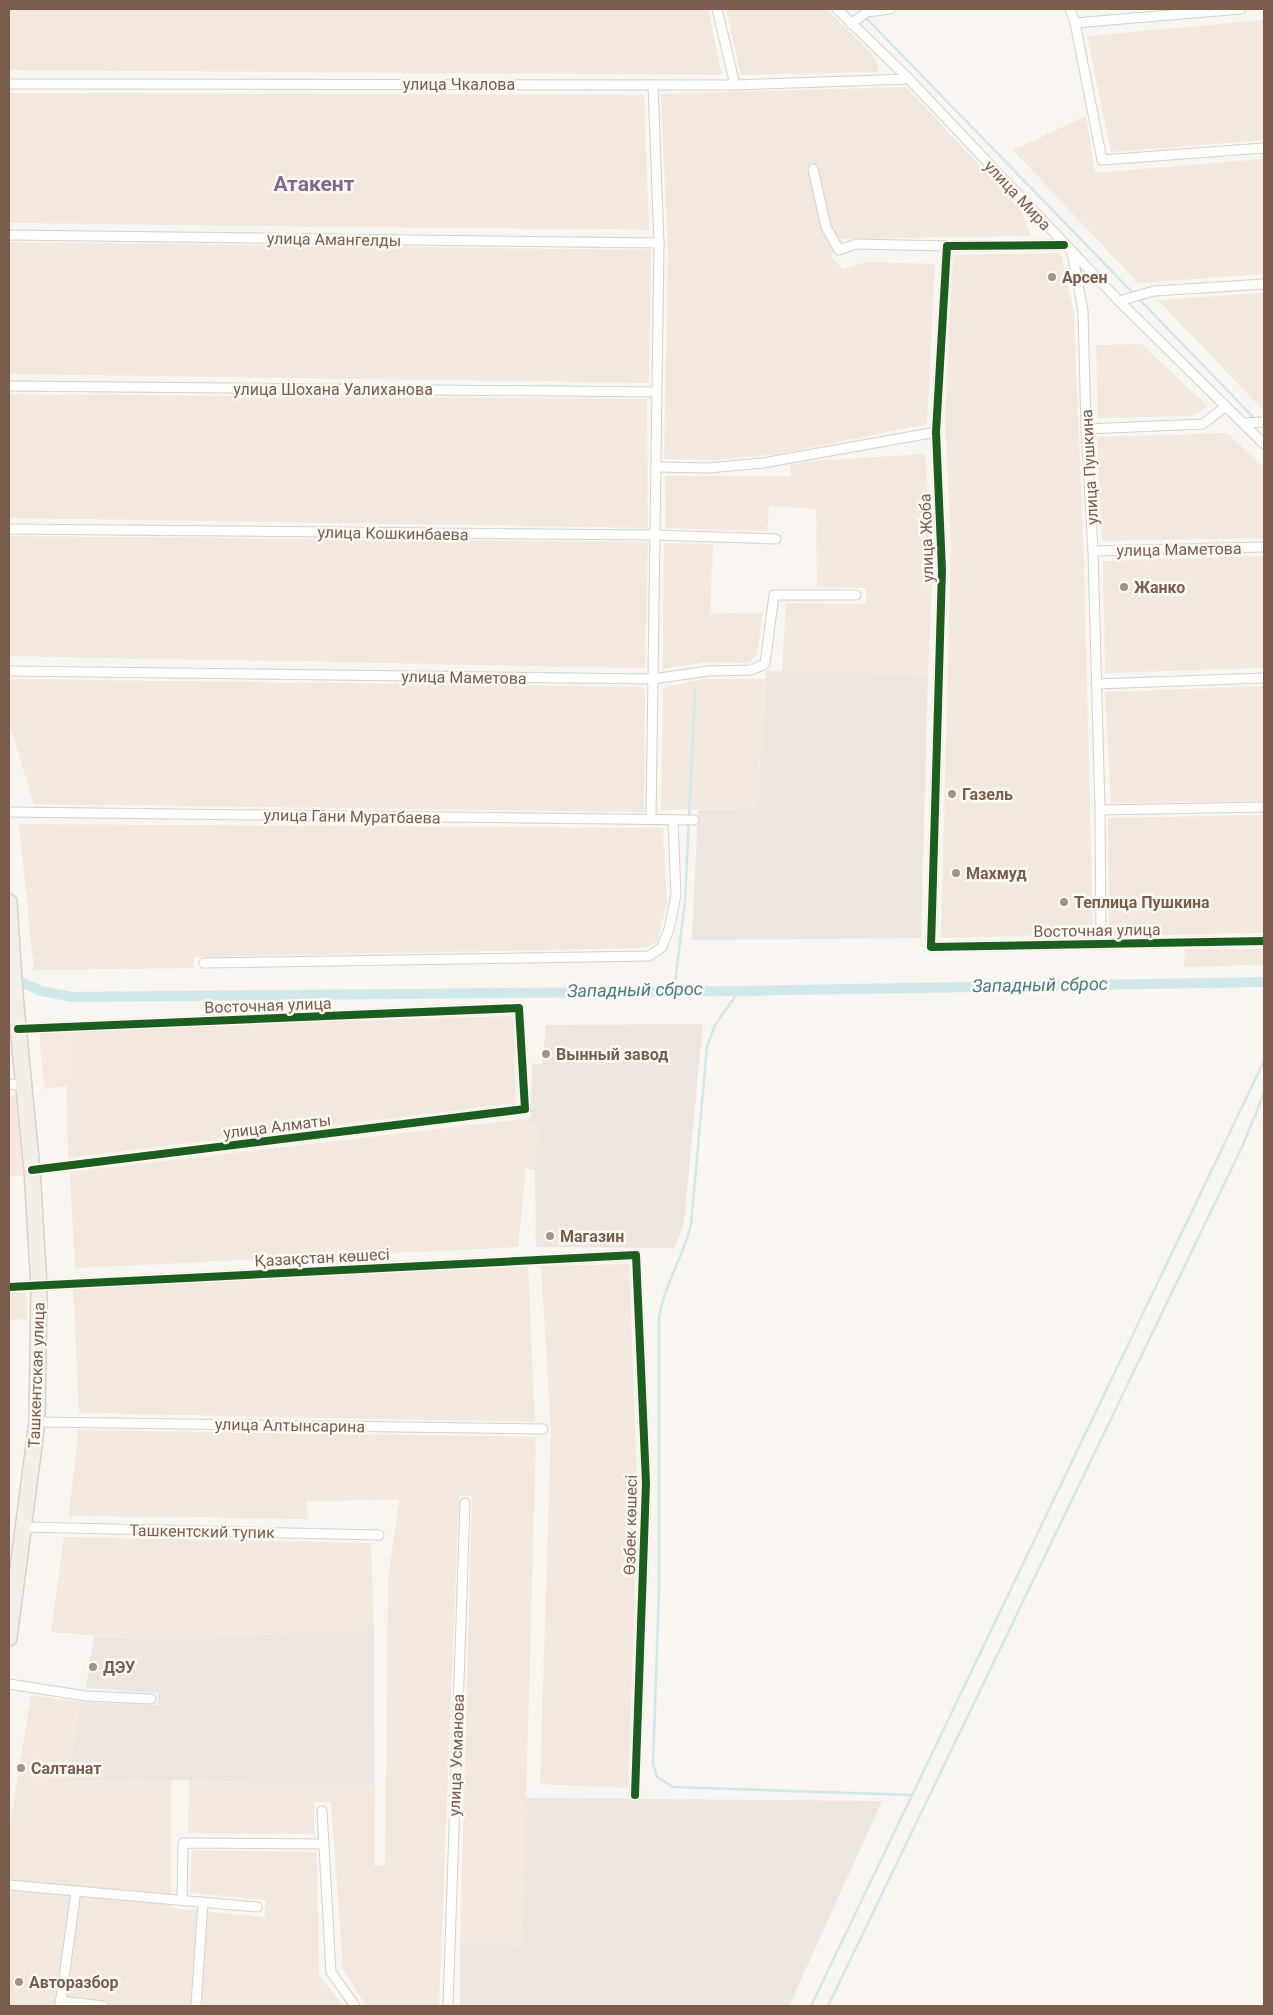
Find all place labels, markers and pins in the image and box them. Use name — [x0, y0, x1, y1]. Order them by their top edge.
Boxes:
place label: Арсен — [1062, 268, 1108, 287]
marker: Арсен — [1046, 271, 1058, 283]
place label: Жанко — [1134, 578, 1185, 597]
marker: Жанко — [1118, 581, 1130, 593]
place label: Газель — [962, 785, 1013, 804]
marker: Газель — [946, 788, 958, 800]
place label: Махмуд — [966, 864, 1027, 883]
marker: Махмуд — [950, 867, 962, 879]
place label: Теплица Пушкина — [1074, 893, 1210, 912]
marker: Теплица Пушкина — [1058, 896, 1070, 908]
place label: Вынный завод — [556, 1045, 668, 1064]
marker: Вынный завод — [540, 1048, 552, 1060]
place label: Магазин — [560, 1227, 624, 1246]
marker: Магазин — [544, 1230, 556, 1242]
place label: ДЭУ — [103, 1658, 135, 1677]
marker: ДЭУ — [87, 1661, 99, 1673]
place label: Салтанат — [31, 1759, 101, 1778]
marker: Салтанат — [15, 1762, 27, 1774]
place label: Авторазбор — [29, 1973, 119, 1992]
marker: Авторазбор — [13, 1976, 25, 1988]

